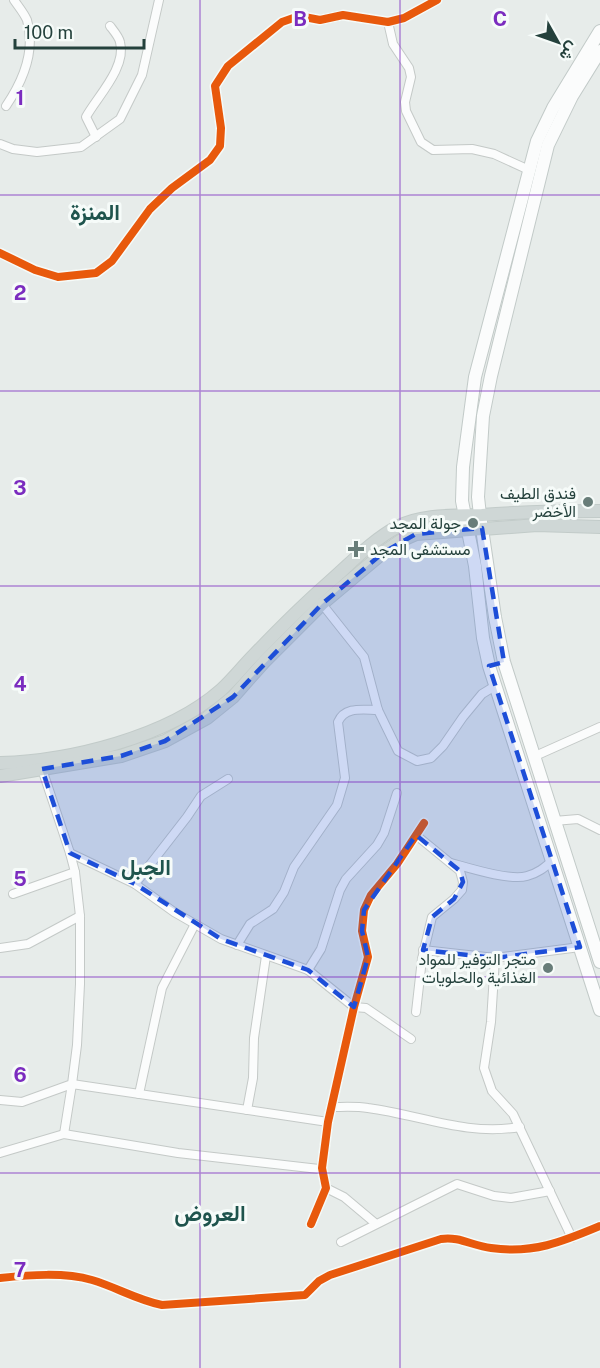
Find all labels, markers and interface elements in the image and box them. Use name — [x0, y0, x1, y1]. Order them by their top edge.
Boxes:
text: B — [293, 7, 307, 31]
text: C — [493, 7, 507, 31]
scale bar — [15, 12, 144, 50]
north arrow — [528, 12, 588, 72]
text: 100 m — [24, 22, 73, 43]
text: ش — [556, 38, 583, 65]
text: 1 — [16, 86, 24, 110]
district label: المنزة — [70, 199, 120, 226]
text: 2 — [14, 281, 26, 305]
text: 3 — [13, 476, 27, 500]
place label: فندق الطيف الأخضر — [500, 484, 576, 522]
marker: فندق الطيف الأخضر — [581, 495, 595, 509]
place label: جولة المجد — [389, 514, 461, 534]
marker: جولة المجد — [466, 516, 480, 530]
marker: مستشفى المجد — [347, 540, 365, 558]
place label: مستشفى المجد — [370, 540, 470, 560]
text: 4 — [13, 672, 27, 696]
district label: الجبل — [121, 854, 171, 881]
text: 5 — [13, 867, 27, 891]
place label: متجر التوفير للمواد الغذائية والحلويات — [419, 950, 536, 988]
marker: متجر التوفير للمواد الغذائية والحلويات — [541, 961, 555, 975]
text: 6 — [13, 1063, 27, 1087]
district label: العروض — [174, 1200, 246, 1227]
text: 7 — [14, 1258, 26, 1282]

